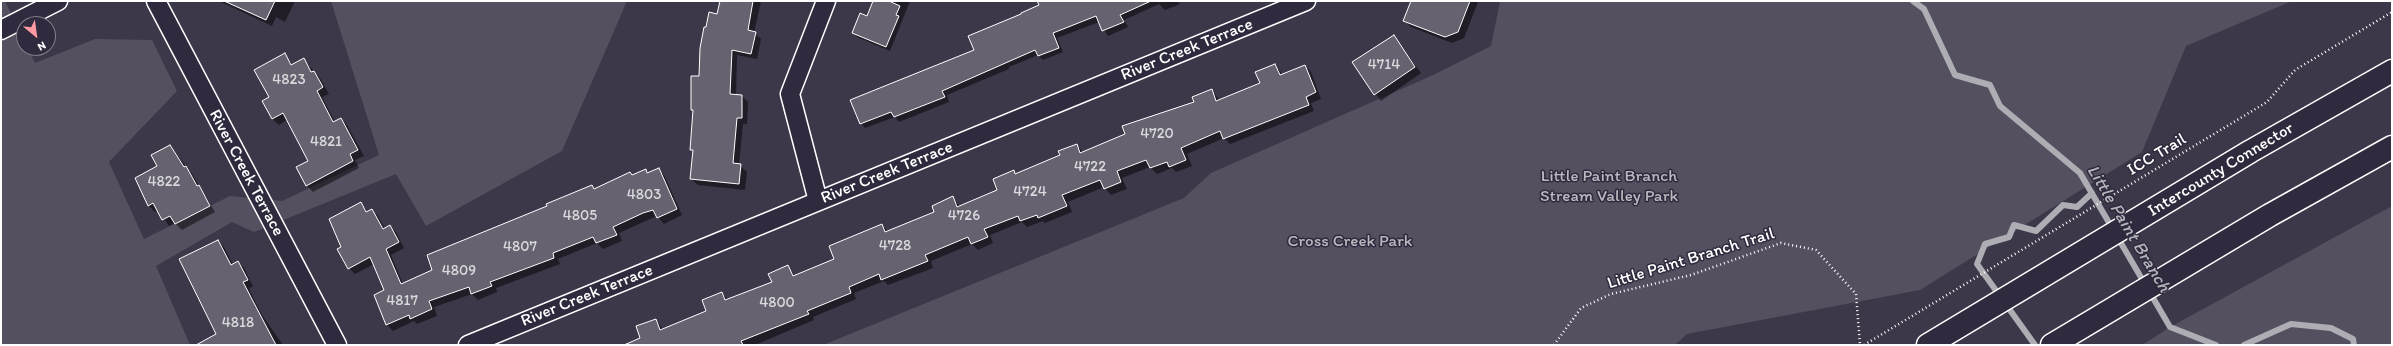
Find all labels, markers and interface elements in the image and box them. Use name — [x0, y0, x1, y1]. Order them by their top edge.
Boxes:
street label: River Creek Terrace — [1118, 14, 1256, 86]
north arrow — [16, 16, 56, 56]
text: N — [35, 39, 48, 54]
house number: 4714 — [1368, 56, 1400, 74]
house number: 4823 — [272, 71, 306, 89]
street label: River Creek Terrace — [204, 106, 288, 240]
street label: Intercounty Connector — [2144, 118, 2298, 222]
house number: 4720 — [1140, 125, 1174, 143]
street label: ICC Trail — [2124, 129, 2190, 181]
house number: 4821 — [310, 133, 342, 151]
street label: River Creek Terrace — [818, 137, 956, 209]
house number: 4722 — [1074, 158, 1106, 176]
water label: Little Paint Branch — [2081, 161, 2175, 297]
park label: Little Paint Branch Stream Valley Park — [1540, 167, 1678, 207]
house number: 4822 — [147, 173, 181, 191]
house number: 4724 — [1013, 183, 1047, 201]
house number: 4803 — [627, 186, 661, 204]
house number: 4805 — [563, 207, 597, 225]
house number: 4726 — [948, 207, 980, 225]
street label: Little Paint Branch Trail — [1605, 224, 1777, 294]
park label: Cross Creek Park — [1288, 232, 1412, 252]
house number: 4728 — [879, 237, 911, 255]
house number: 4807 — [503, 238, 537, 256]
street label: River Creek Terrace — [518, 260, 656, 332]
house number: 4809 — [442, 262, 476, 280]
house number: 4817 — [386, 292, 418, 310]
house number: 4800 — [759, 294, 795, 312]
house number: 4818 — [222, 314, 254, 332]

